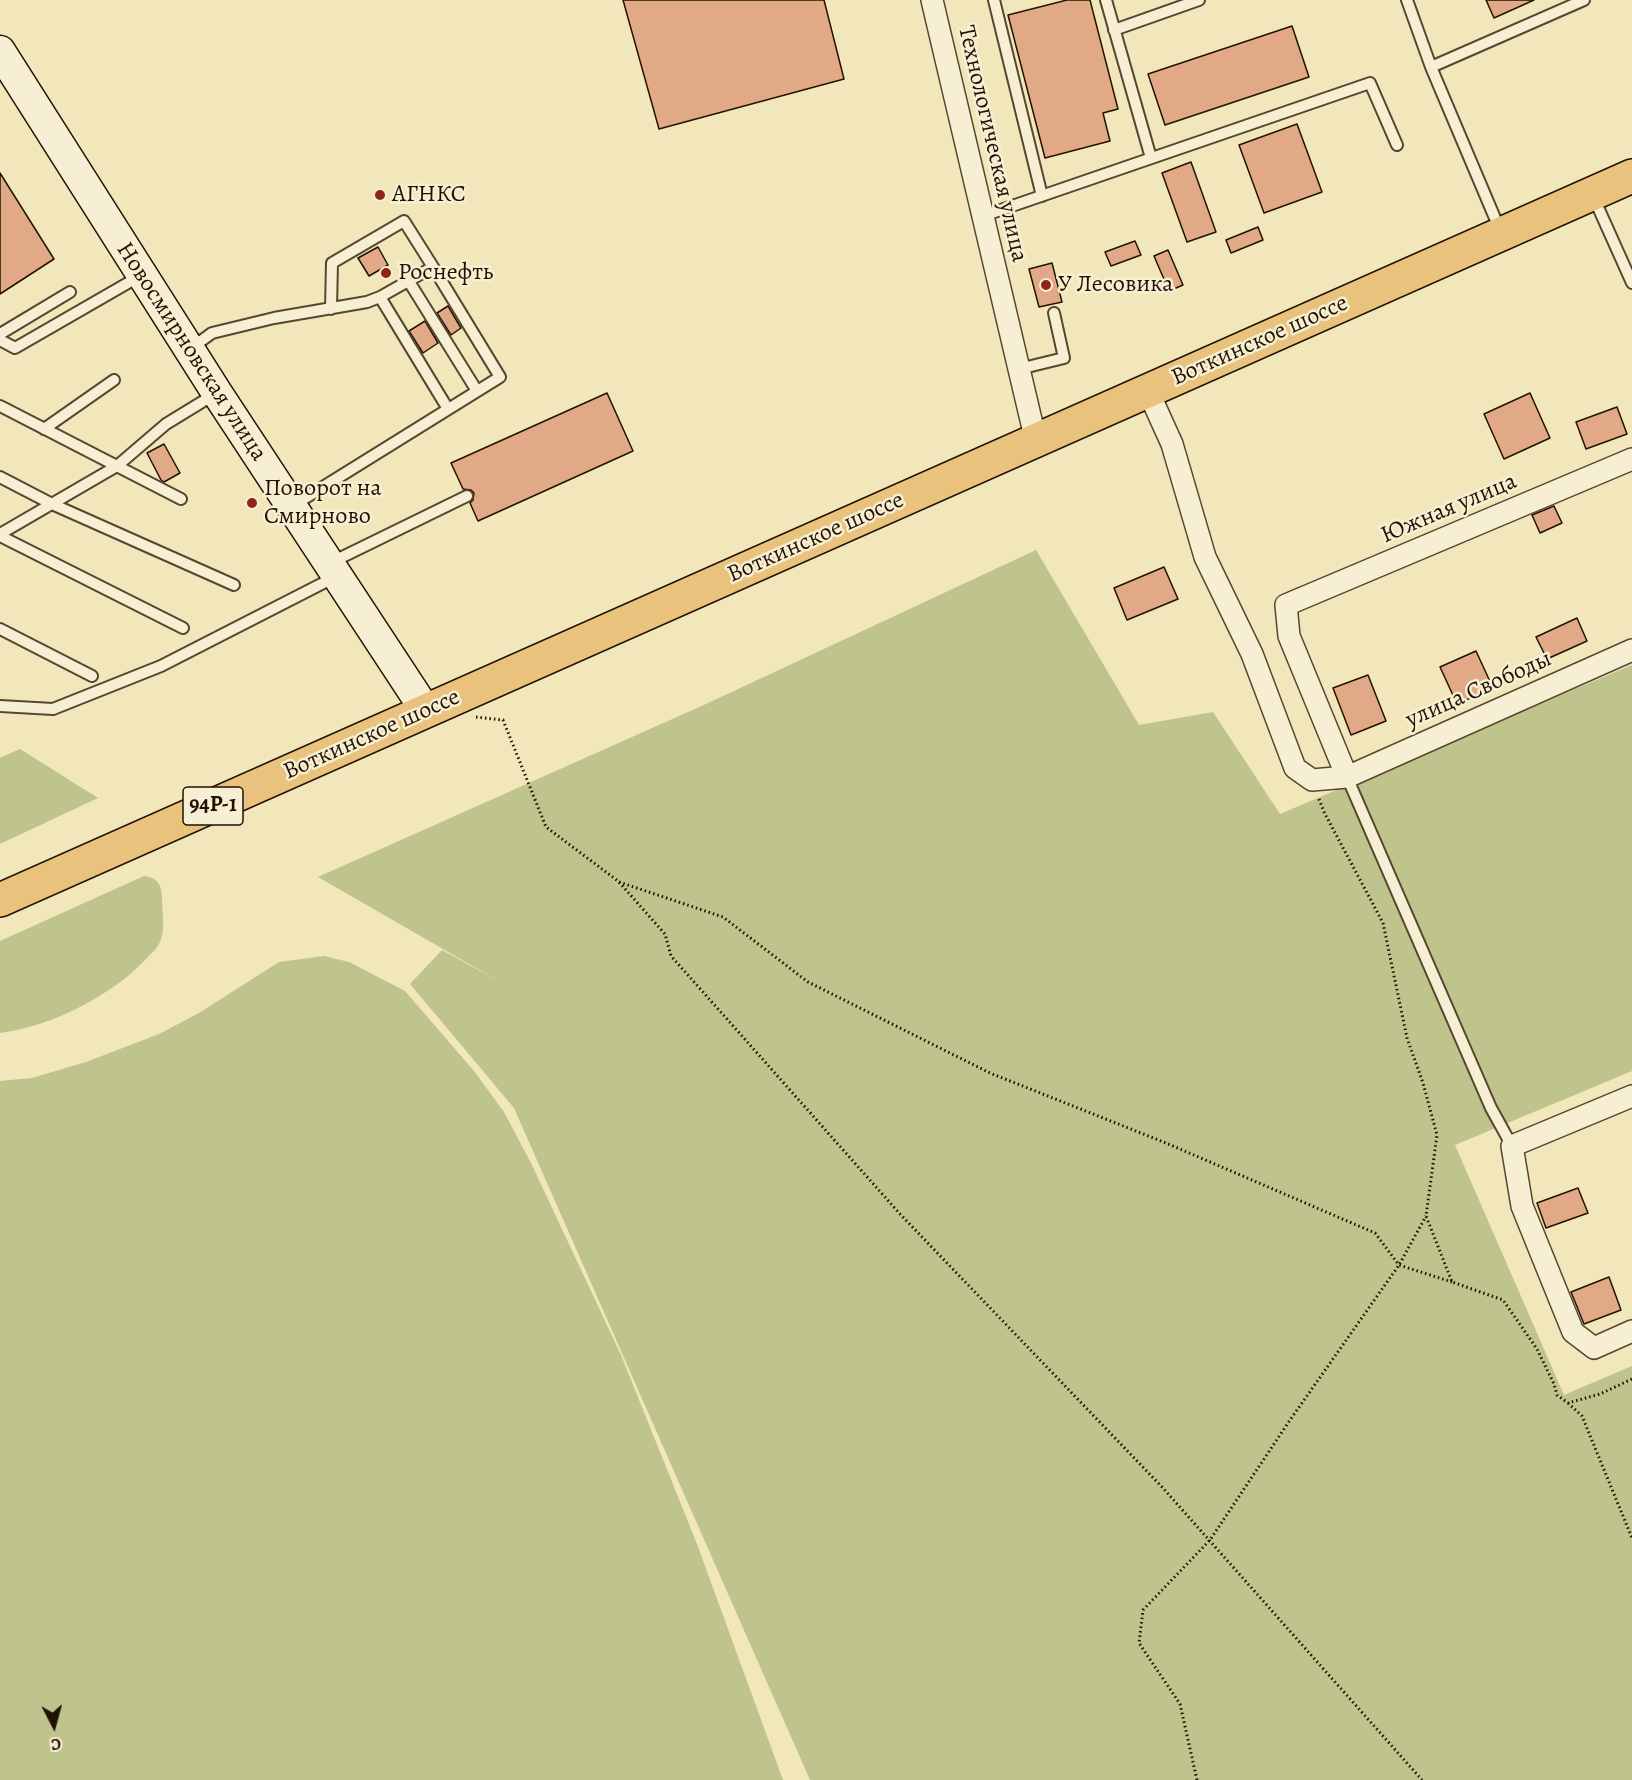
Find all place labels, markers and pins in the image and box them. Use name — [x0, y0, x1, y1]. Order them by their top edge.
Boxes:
place label: АГНКС — [392, 181, 466, 209]
marker: АГНКС — [373, 188, 387, 202]
place label: Роснефть — [398, 259, 493, 287]
marker: Роснефть — [379, 266, 393, 280]
place label: У Лесовика — [1058, 271, 1173, 299]
marker: У Лесовика — [1039, 278, 1053, 292]
place label: Поворот на Смирново — [264, 475, 381, 531]
marker: Поворот на Смирново — [245, 496, 259, 510]

